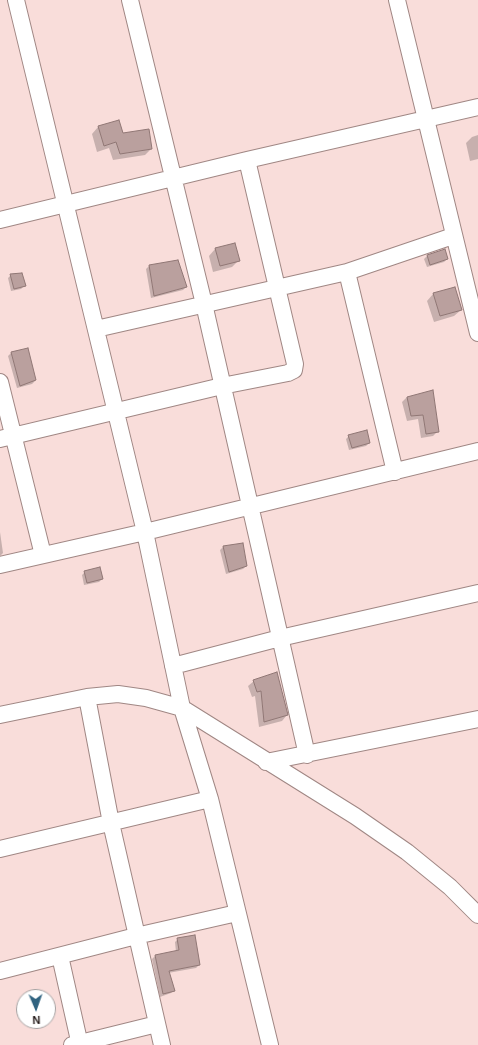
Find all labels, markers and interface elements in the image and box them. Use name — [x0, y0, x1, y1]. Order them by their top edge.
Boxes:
north arrow — [16, 989, 56, 1029]
text: N — [32, 1014, 41, 1026]

